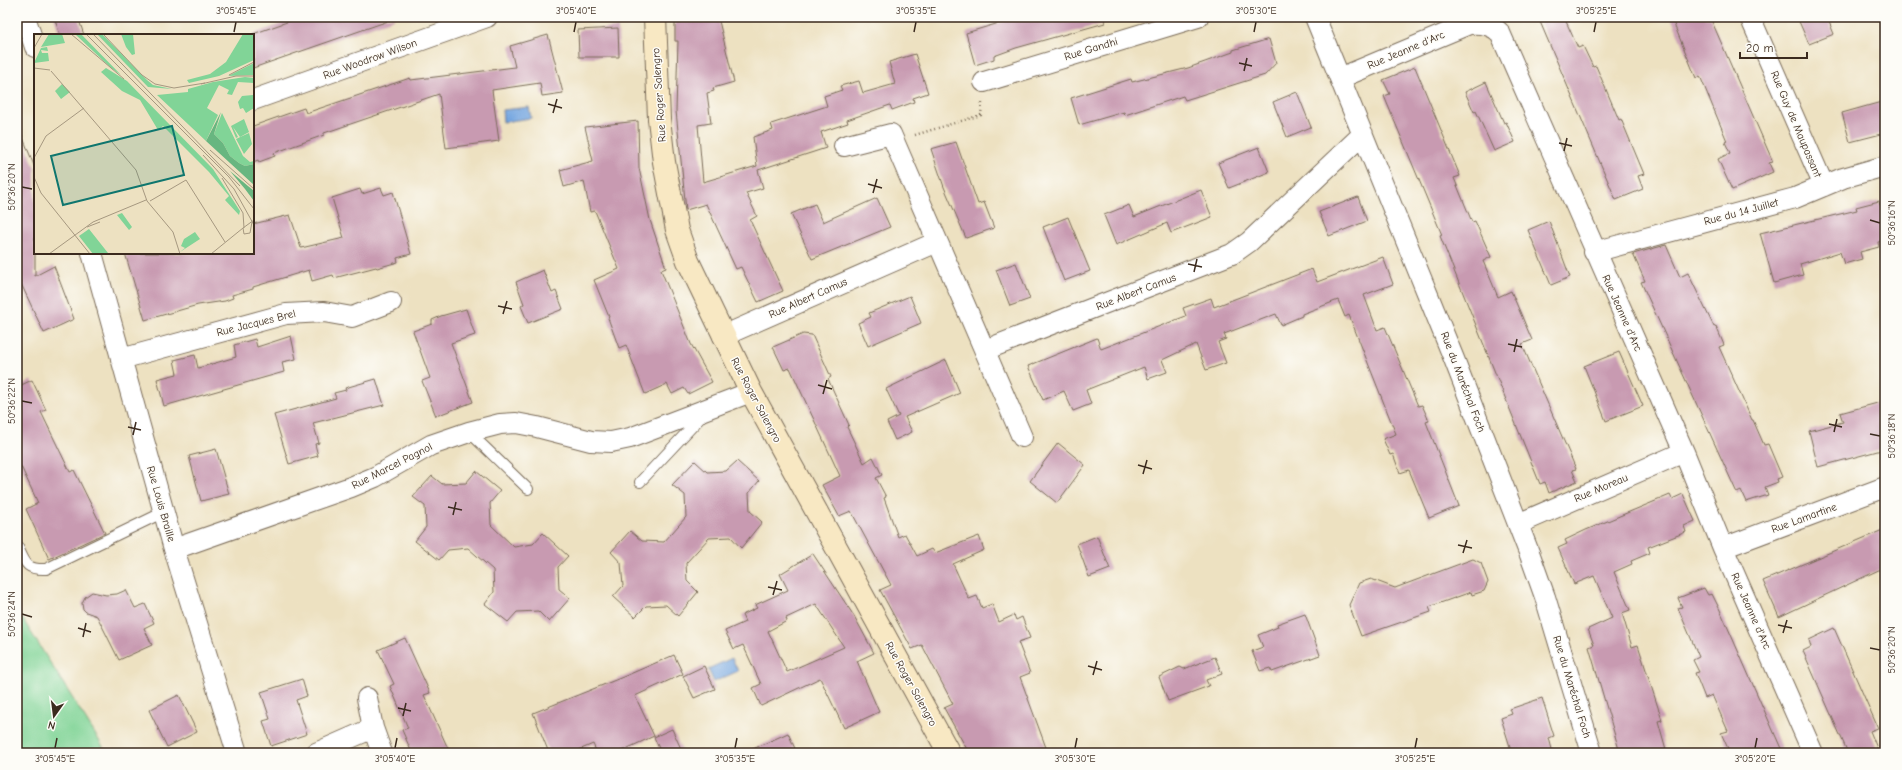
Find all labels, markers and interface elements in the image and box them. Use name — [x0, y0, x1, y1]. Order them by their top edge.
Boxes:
text: 3°05'45"E — [216, 5, 256, 17]
text: 3°05'40"E — [556, 5, 596, 17]
text: 3°05'35"E — [896, 5, 936, 17]
text: 3°05'30"E — [1236, 5, 1276, 17]
text: 3°05'25"E — [1576, 5, 1616, 17]
street label: Rue Jeanne d'Arc — [1365, 28, 1447, 72]
inset map — [34, 34, 254, 254]
scale bar — [1740, 34, 1807, 60]
street label: Rue Gandhi — [1063, 35, 1119, 63]
street label: Rue Woodrow Wilson — [321, 36, 419, 82]
text: 20 m — [1746, 41, 1774, 55]
street label: Rue Roger Salengro — [649, 47, 669, 143]
street label: Rue Guy de Maupassant — [1768, 69, 1825, 180]
text: 50°36'20"N — [6, 163, 18, 211]
street label: Rue du 14 Juillet — [1702, 196, 1780, 228]
text: 50°36'16"N — [1886, 200, 1898, 246]
street label: Rue Albert Camus — [1094, 271, 1178, 313]
street label: Rue Jeanne d'Arc — [1599, 273, 1645, 354]
street label: Rue Albert Camus — [767, 275, 850, 321]
street label: Rue Jacques Brel — [215, 307, 297, 339]
street label: Rue du Maréchal Foch — [1438, 330, 1488, 434]
street label: Rue Roger Salengro — [728, 355, 784, 445]
text: 50°36'22"N — [6, 378, 18, 424]
text: 50°36'18"N — [1886, 414, 1898, 458]
street label: Rue Marcel Pagnol — [350, 440, 434, 492]
street label: Rue Louis Braille — [144, 465, 178, 544]
street label: Rue Moreau — [1572, 471, 1630, 505]
street label: Rue Lamartine — [1769, 500, 1839, 536]
street label: Rue Jeanne d'Arc — [1728, 571, 1774, 652]
text: 50°36'24"N — [6, 591, 18, 637]
text: 50°36'20"N — [1886, 626, 1898, 674]
street label: Rue du Maréchal Foch — [1550, 634, 1594, 740]
street label: Rue Roger Salengro — [882, 639, 940, 729]
north arrow — [34, 696, 74, 736]
text: N — [47, 718, 57, 732]
text: 3°05'45"E — [35, 753, 75, 765]
text: 3°05'40"E — [375, 753, 415, 765]
text: 3°05'35"E — [715, 753, 755, 765]
text: 3°05'30"E — [1055, 753, 1095, 765]
text: 3°05'25"E — [1395, 753, 1435, 765]
text: 3°05'20"E — [1734, 753, 1776, 765]

